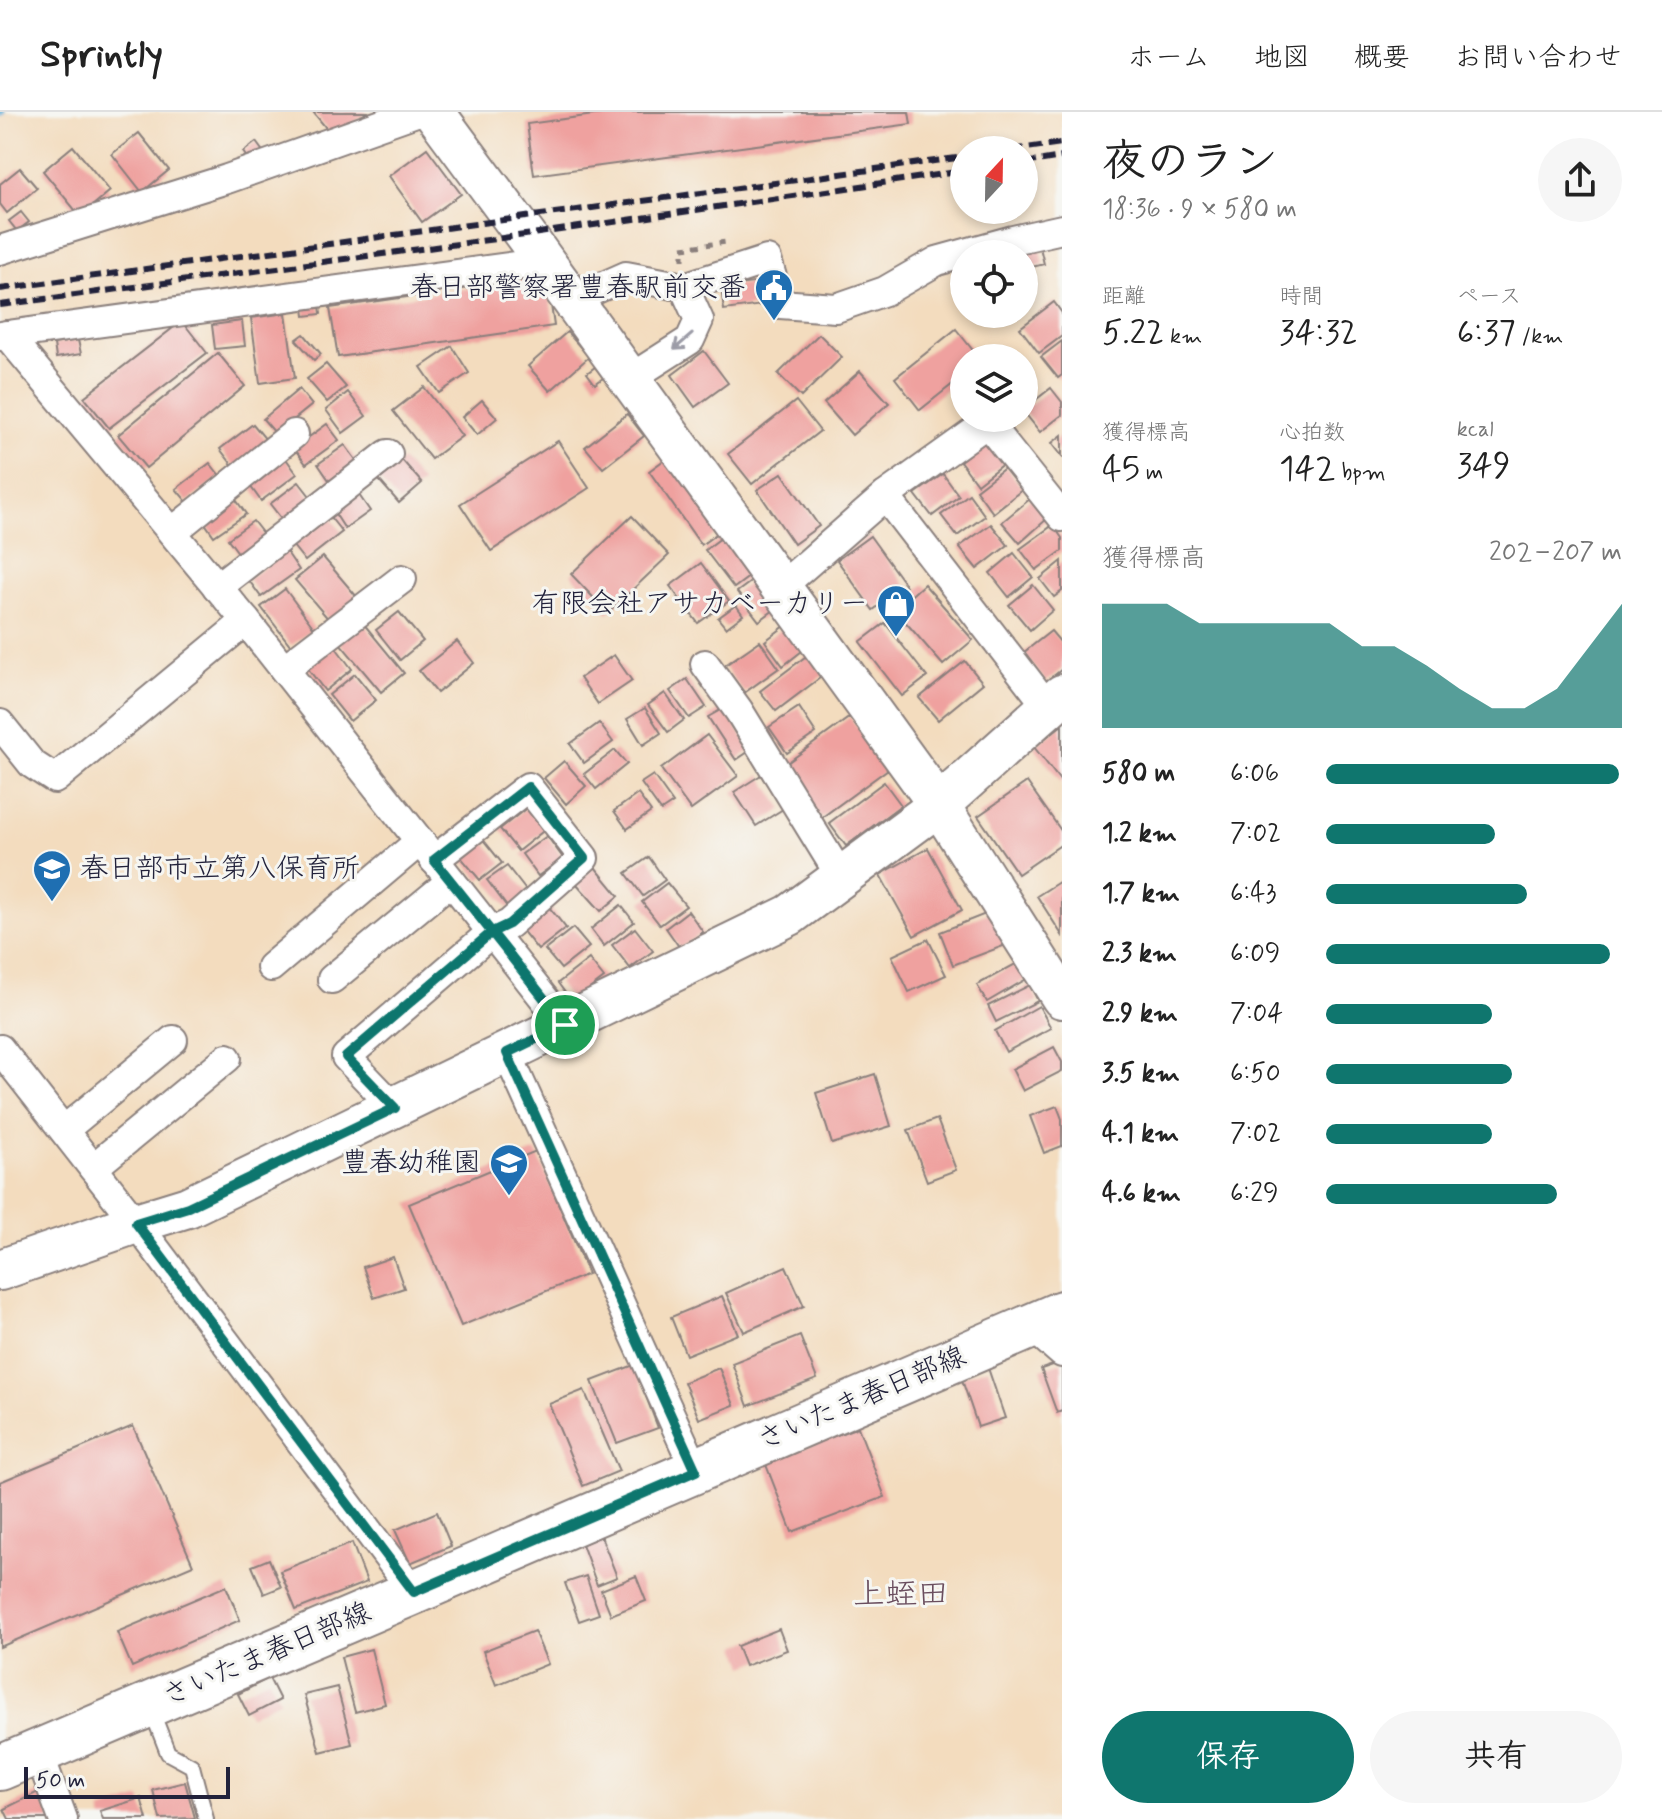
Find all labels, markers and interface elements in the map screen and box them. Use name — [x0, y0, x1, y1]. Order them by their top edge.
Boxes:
text: Sprintly — [40, 31, 163, 80]
text: ホーム — [1127, 40, 1210, 77]
text: 地図 — [1254, 40, 1310, 77]
text: 概要 — [1354, 40, 1410, 77]
text: お問い合わせ — [1454, 40, 1622, 77]
text: 夜のラン — [1102, 134, 1278, 192]
north arrow — [950, 136, 1038, 224]
map controls — [950, 136, 1038, 432]
button: share — [1538, 138, 1622, 222]
text: 18:36 · 9 × 580 m — [1102, 193, 1297, 227]
button: locate — [950, 240, 1038, 328]
public building icon: 春日部警察署豊春駅前交番 — [753, 267, 795, 322]
place label: 春日部警察署豊春駅前交番 — [410, 270, 746, 307]
text: 距離 — [1102, 283, 1146, 311]
text: 時間 — [1279, 283, 1323, 311]
text: ペース — [1457, 283, 1521, 311]
text: 5.22 — [1102, 311, 1164, 356]
text: 34:32 — [1279, 311, 1358, 356]
text: 6:37 — [1457, 311, 1516, 356]
text: km — [1164, 323, 1202, 351]
text: /km — [1516, 323, 1563, 351]
one-way arrow — [673, 333, 693, 351]
button: layers — [950, 344, 1038, 432]
text: kcal — [1457, 416, 1494, 444]
text: 獲得標高 — [1102, 419, 1190, 447]
text: 心拍数 — [1279, 419, 1345, 447]
text: 349 — [1457, 444, 1511, 489]
text: 45 — [1102, 447, 1140, 492]
text: 142 — [1279, 447, 1335, 492]
text: m — [1140, 459, 1163, 487]
text: bpm — [1335, 459, 1386, 487]
text: 202–207 m — [1489, 536, 1622, 570]
text: 獲得標高 — [1102, 542, 1206, 576]
shop icon: 有限会社アサカベーカリー — [875, 583, 917, 638]
place label: 有限会社アサカベーカリー — [532, 586, 868, 623]
text: 580 m — [1102, 757, 1175, 791]
text: 6:06 — [1230, 757, 1279, 791]
text: 1.2 km — [1102, 817, 1177, 851]
text: 7:02 — [1230, 817, 1281, 851]
school or university icon: 春日部市立第八保育所 — [31, 848, 73, 903]
place label: 春日部市立第八保育所 — [80, 851, 360, 888]
text: 1.7 km — [1102, 877, 1180, 911]
text: 6:43 — [1230, 877, 1276, 911]
text: 2.3 km — [1102, 937, 1177, 971]
text: 6:09 — [1230, 937, 1280, 971]
pin — [531, 991, 599, 1059]
text: 2.9 km — [1102, 997, 1178, 1031]
text: 7:04 — [1230, 997, 1283, 1031]
icon: arrive — [543, 1003, 587, 1047]
text: 3.5 km — [1102, 1057, 1180, 1091]
text: 6:50 — [1230, 1057, 1281, 1091]
text: 4.1 km — [1102, 1117, 1179, 1151]
text: 7:02 — [1230, 1117, 1281, 1151]
school or university icon: 豊春幼稚園 — [488, 1142, 530, 1197]
place label: 豊春幼稚園 — [341, 1145, 481, 1182]
text: 4.6 km — [1102, 1177, 1181, 1211]
text: 6:29 — [1230, 1177, 1279, 1211]
street label: さいたま春日部線 — [752, 1338, 972, 1460]
district label: 上蛭田 — [853, 1574, 949, 1616]
street label: さいたま春日部線 — [157, 1594, 377, 1716]
button: 保存 — [1102, 1711, 1354, 1803]
button: 共有 — [1370, 1711, 1622, 1803]
scale bar — [24, 1763, 230, 1799]
text: 50 m — [36, 1767, 85, 1795]

